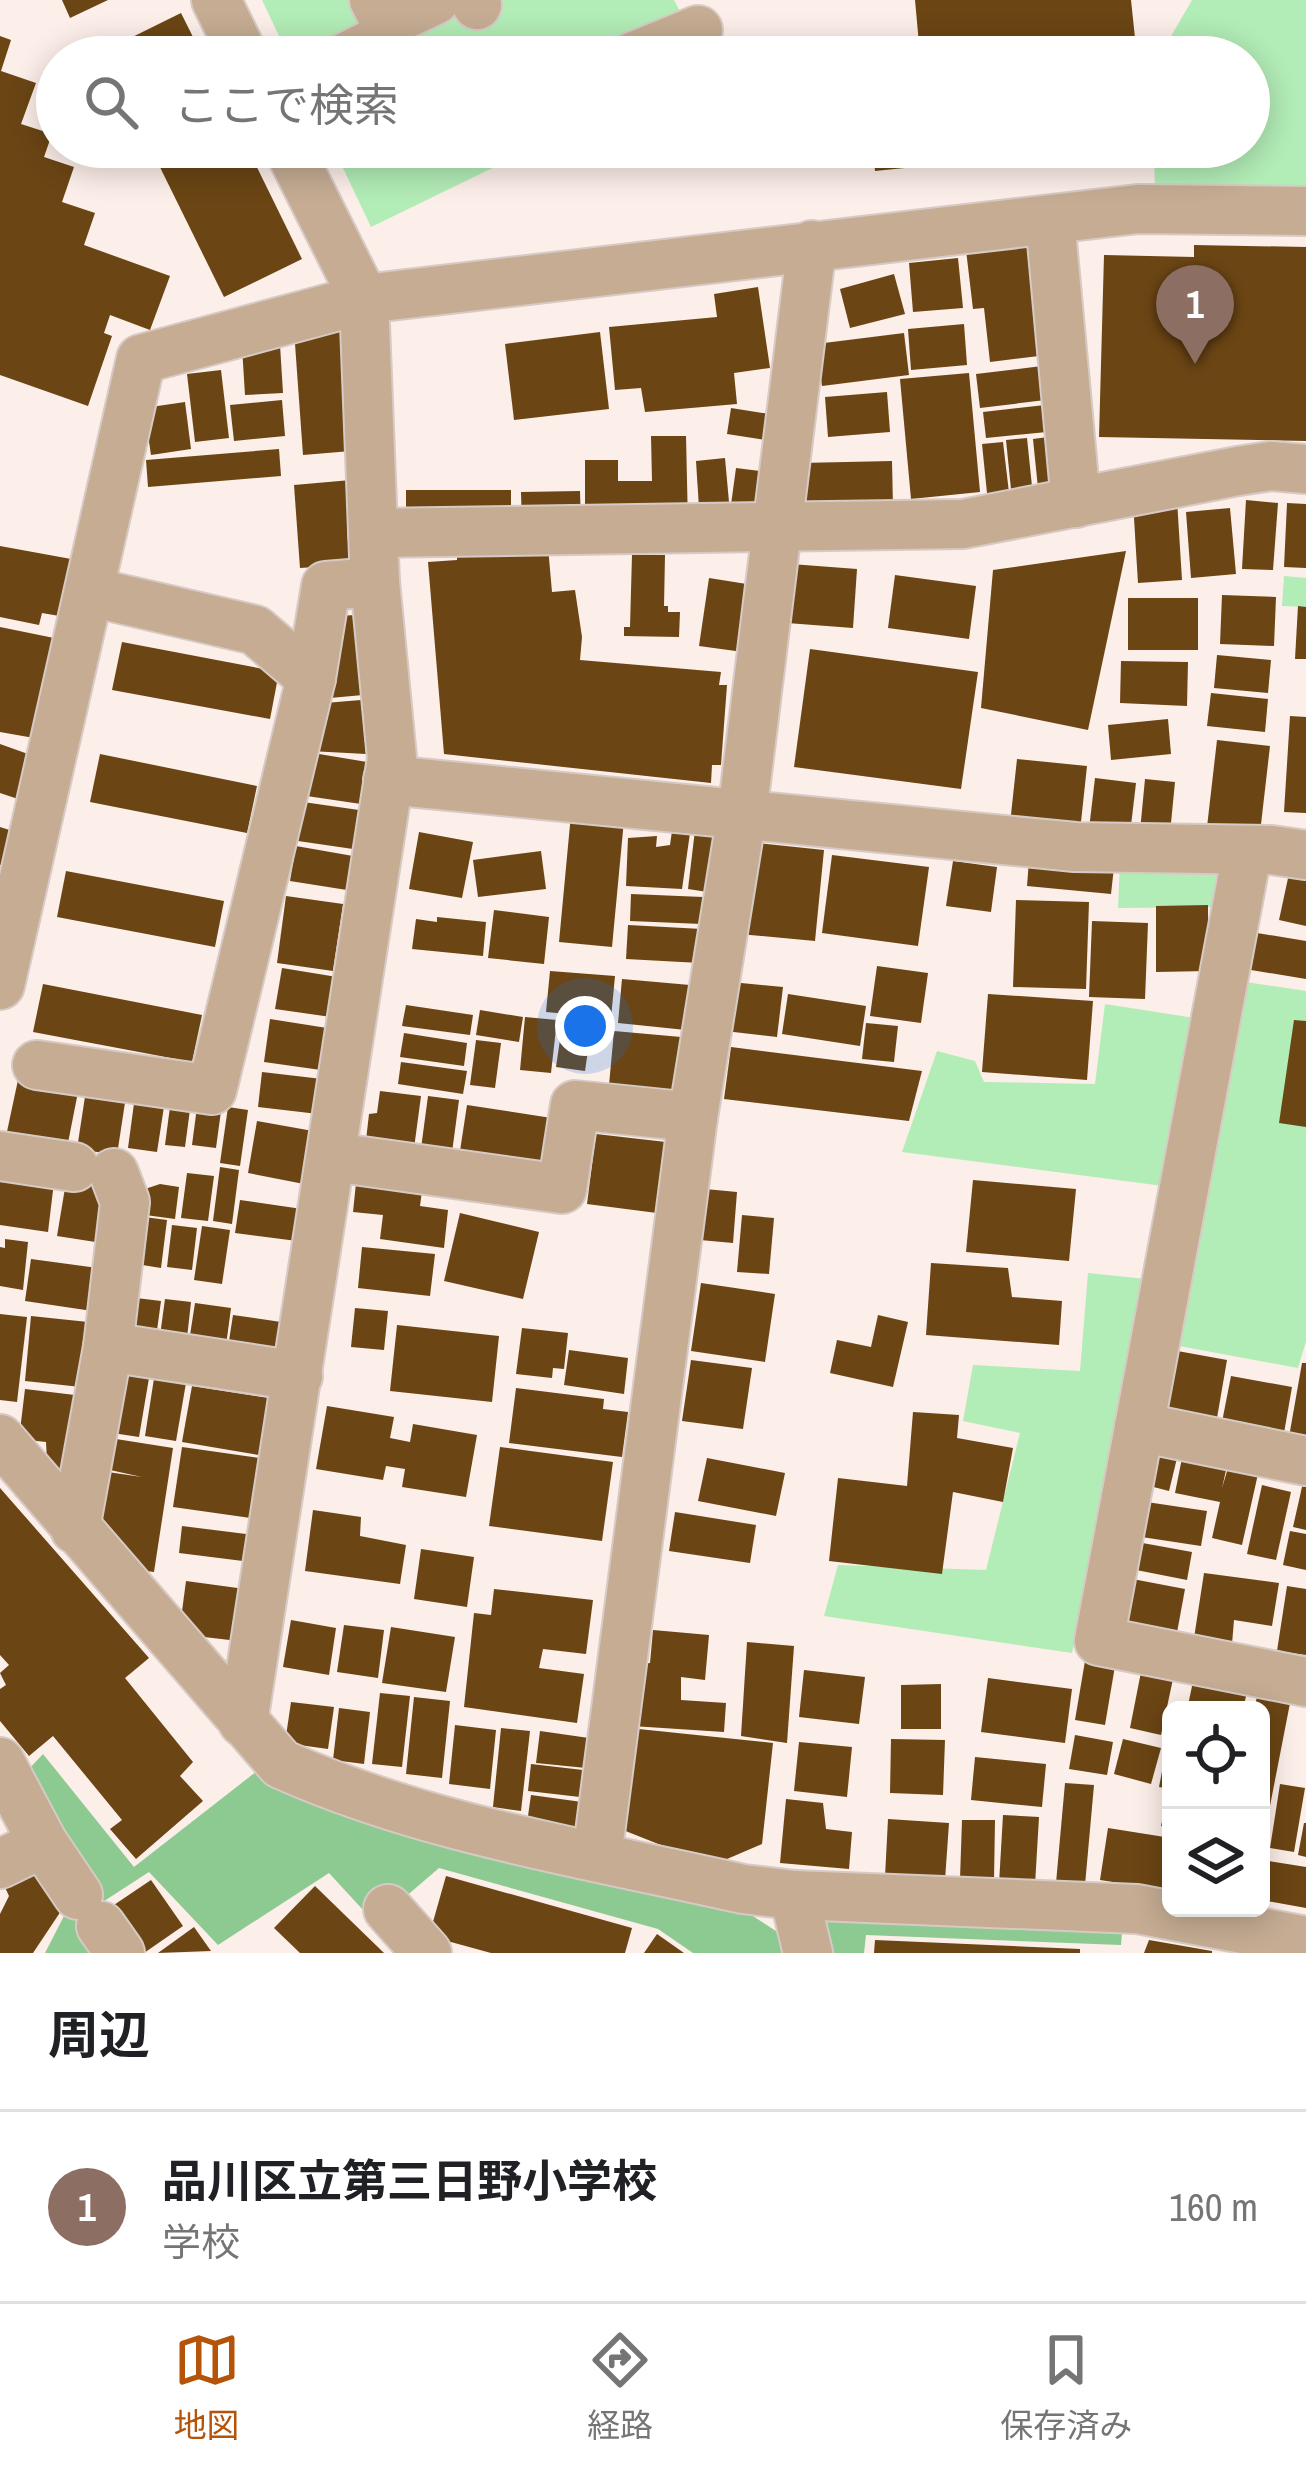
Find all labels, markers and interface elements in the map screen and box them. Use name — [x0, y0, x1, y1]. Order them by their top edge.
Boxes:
search box — [36, 36, 1270, 168]
icon: search — [78, 69, 144, 135]
text: ここで検索 — [174, 74, 399, 135]
pin: 1 — [1156, 265, 1234, 364]
your location — [555, 996, 615, 1056]
map controls — [1162, 1701, 1270, 1917]
button: locate — [1162, 1701, 1270, 1809]
button: layers — [1162, 1809, 1270, 1917]
text: 周辺 — [48, 2000, 150, 2069]
text: 品川区立第三日野小学校 — [162, 2150, 657, 2211]
text: 1 — [78, 2181, 96, 2233]
text: 160 m — [1169, 2181, 1258, 2233]
text: 学校 — [162, 2216, 240, 2268]
tab: 地図 — [174, 2327, 240, 2447]
tab: 経路 — [587, 2327, 653, 2447]
tab: 保存済み — [1000, 2327, 1132, 2447]

